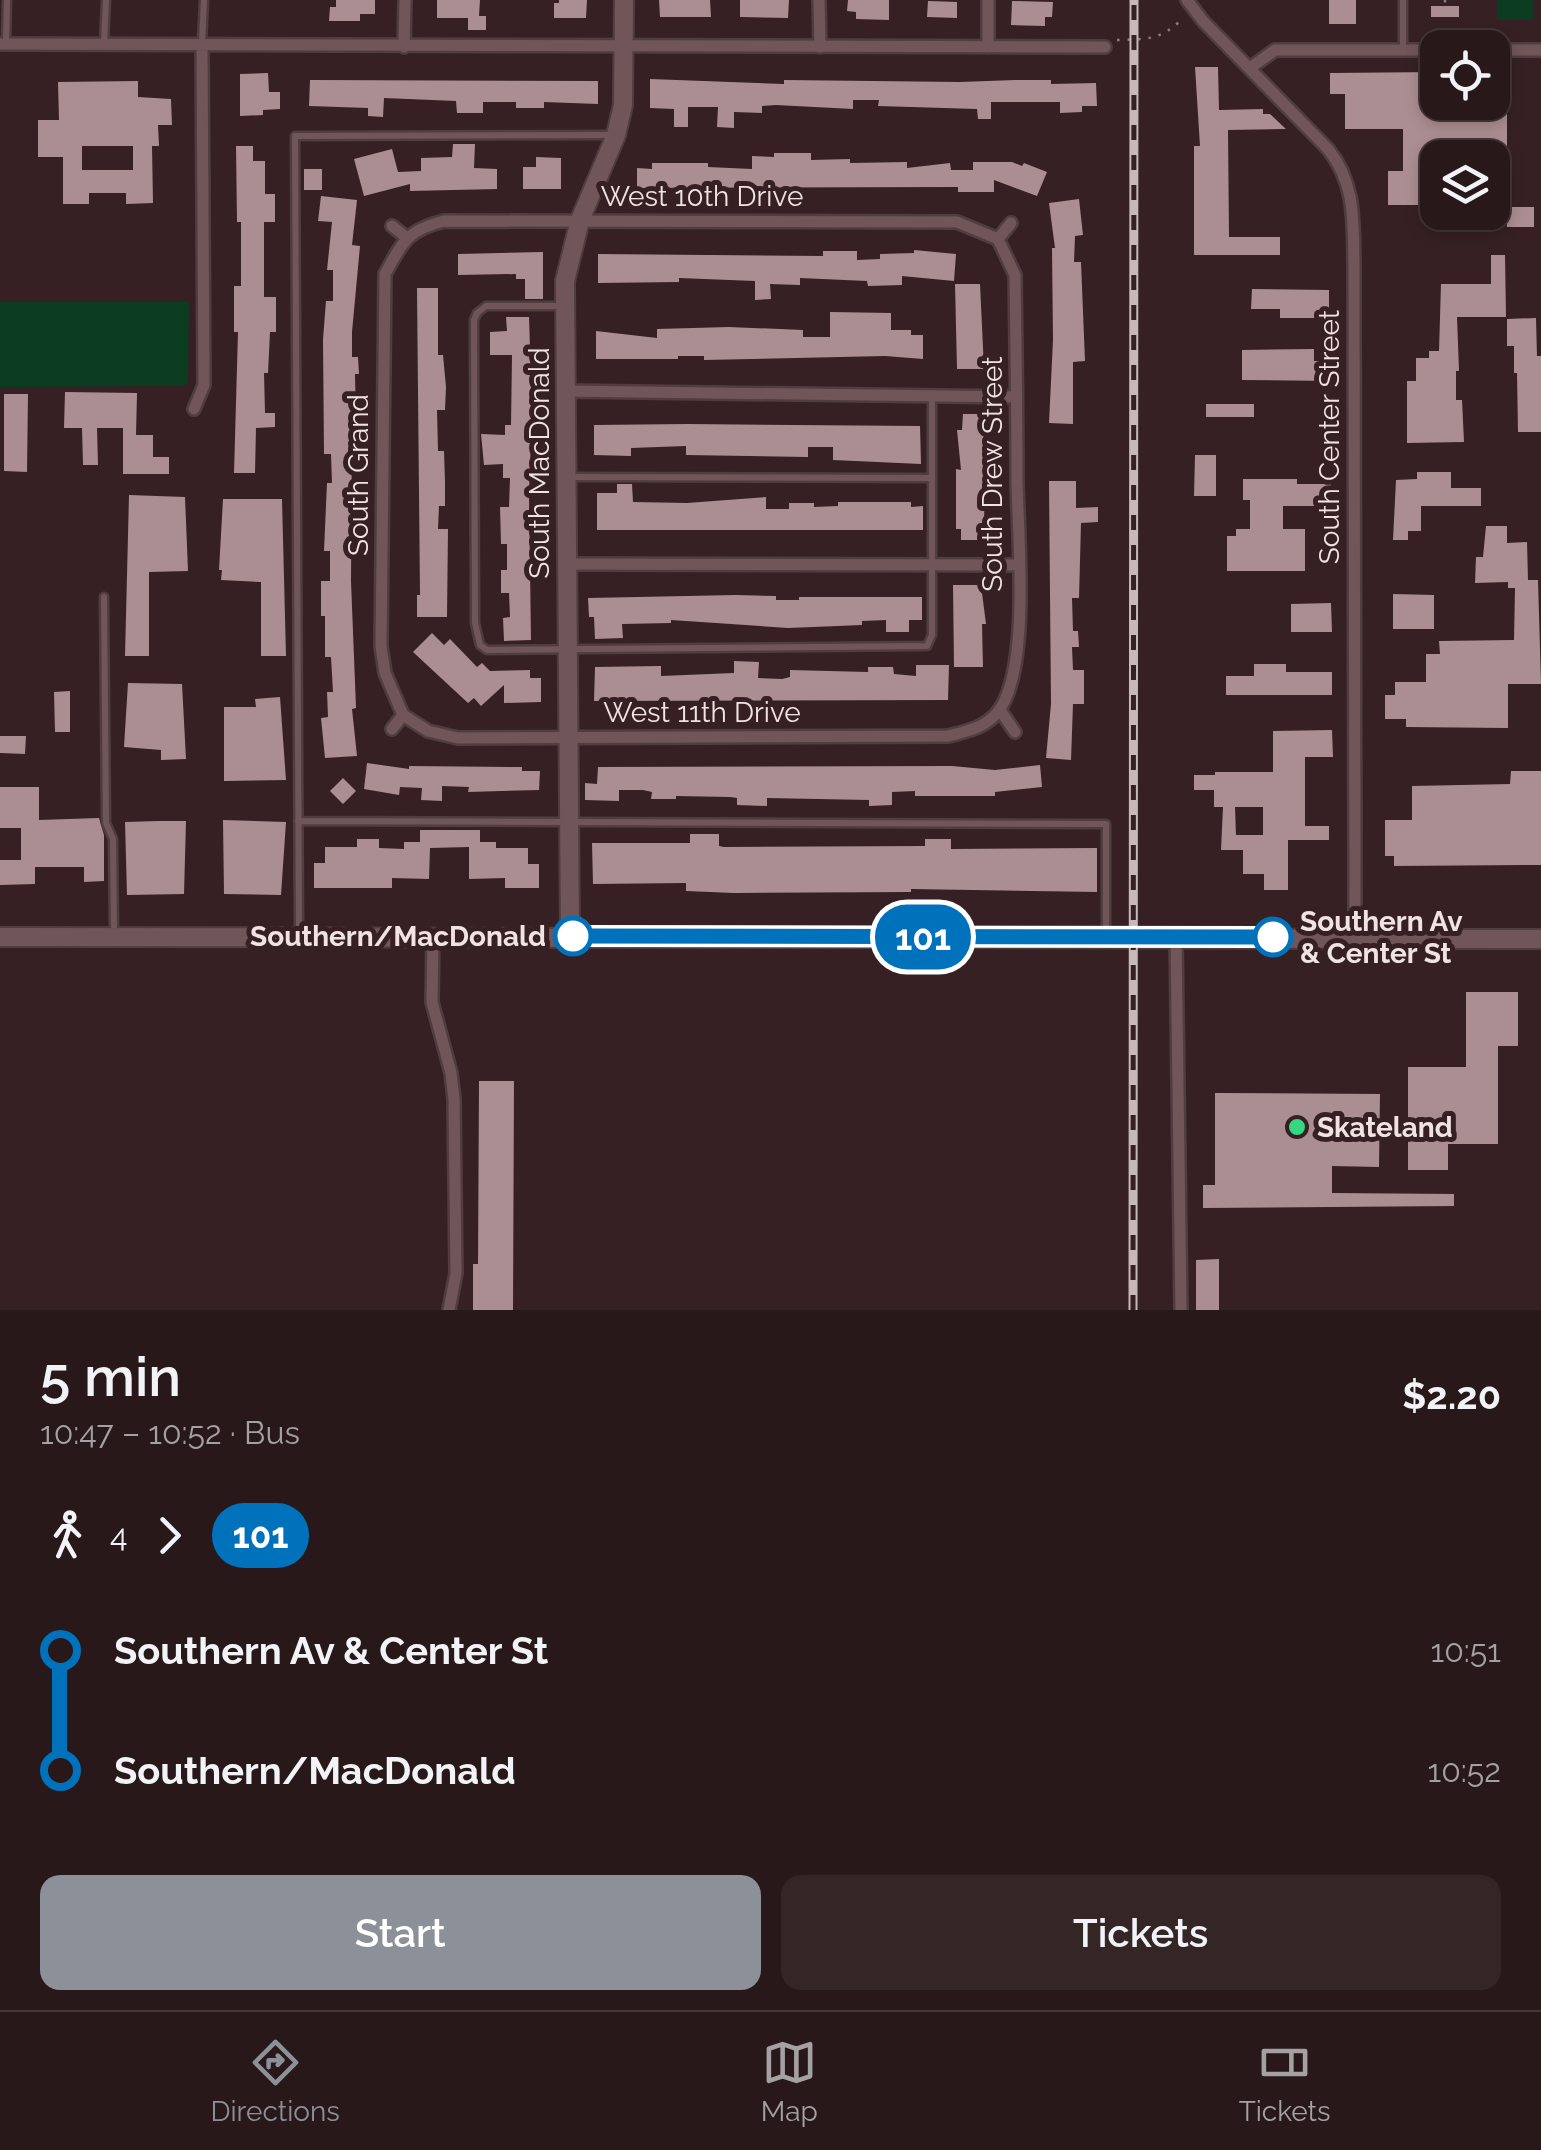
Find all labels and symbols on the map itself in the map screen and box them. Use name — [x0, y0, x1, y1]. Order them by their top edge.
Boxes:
street label: West 10th Drive — [601, 180, 803, 213]
street label: South Center Street — [1313, 309, 1346, 564]
street label: South MacDonald — [523, 347, 556, 579]
street label: South Drew Street — [976, 356, 1009, 592]
street label: South Grand — [342, 394, 375, 556]
street label: West 11th Drive — [603, 696, 801, 729]
line badge: 101 — [866, 904, 980, 970]
place label: Southern Av & Center St — [1300, 905, 1463, 970]
marker: Southern/MacDonald — [554, 917, 592, 955]
marker: Southern Av & Center St — [1254, 918, 1292, 956]
place label: Southern/MacDonald — [250, 920, 546, 953]
place label: Skateland — [1317, 1111, 1453, 1144]
marker: Skateland — [1286, 1116, 1308, 1138]

